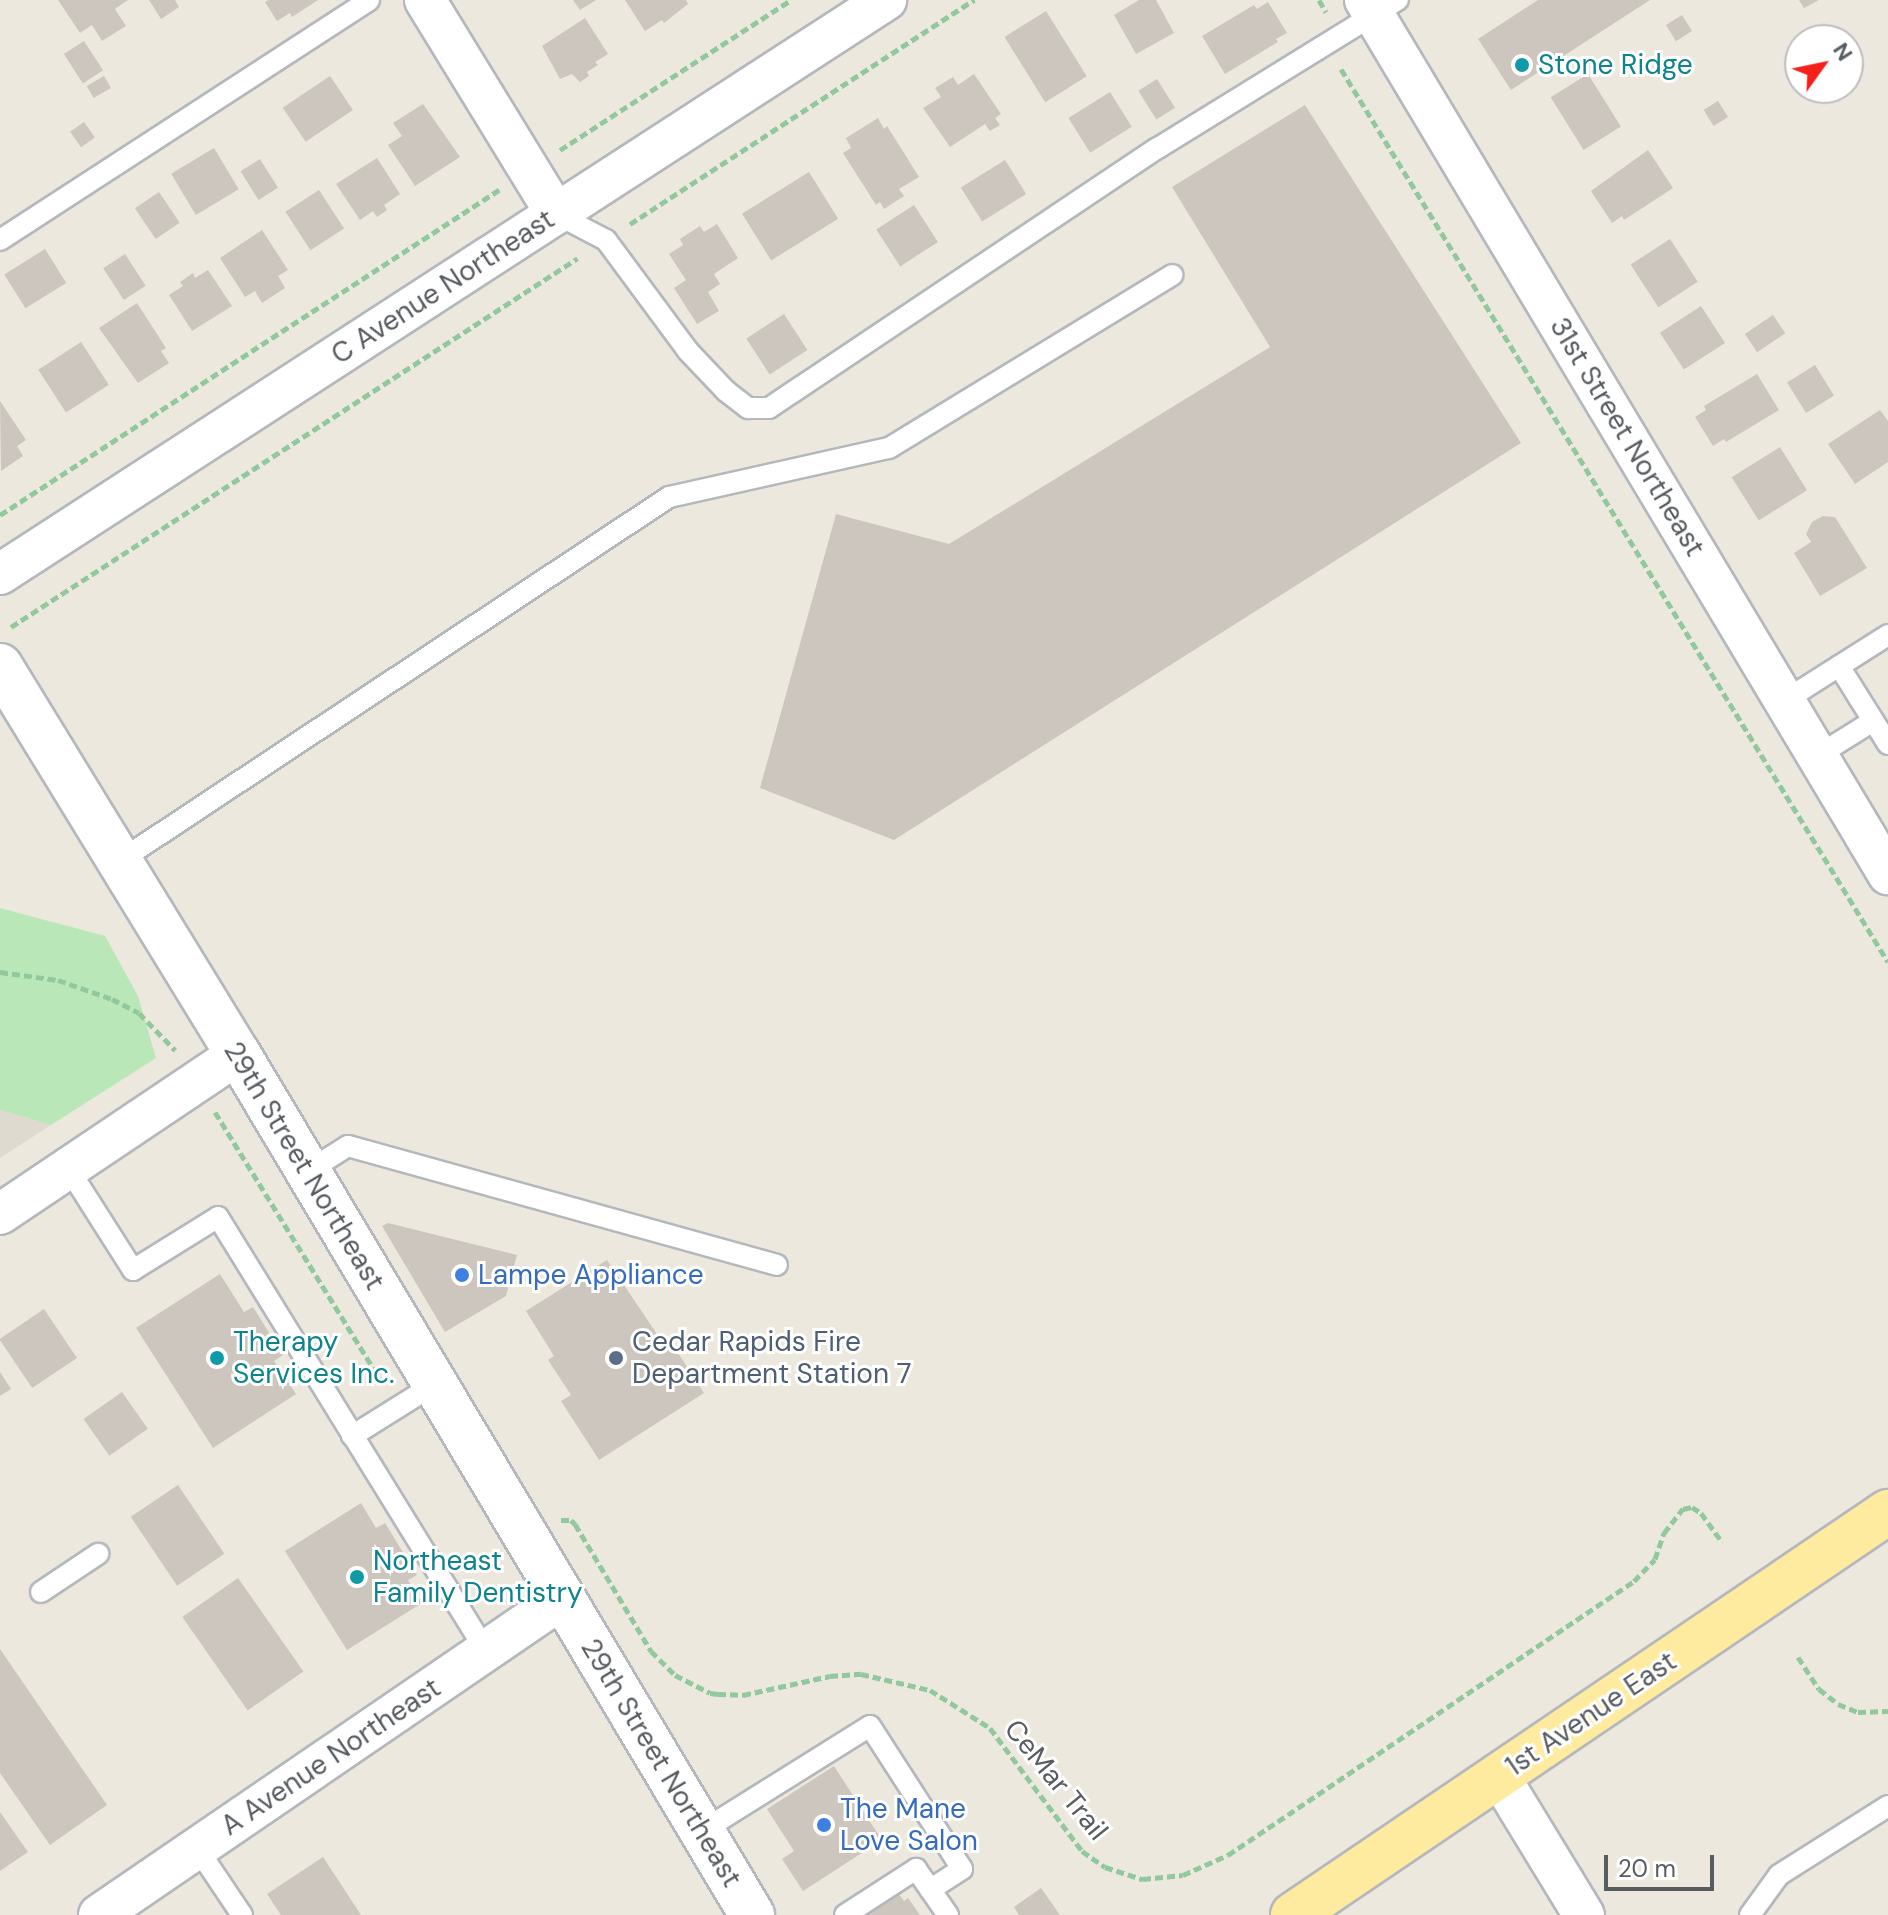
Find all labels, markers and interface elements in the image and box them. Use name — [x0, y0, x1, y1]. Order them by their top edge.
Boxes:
north arrow — [1784, 24, 1864, 104]
text: N — [1826, 37, 1859, 66]
place label: Stone Ridge — [1538, 48, 1693, 82]
marker: Stone Ridge — [1513, 56, 1531, 74]
street label: C Avenue Northeast — [325, 202, 561, 372]
street label: 31st Street Northeast — [1542, 312, 1712, 562]
street label: 29th Street Northeast — [217, 1036, 391, 1296]
place label: Lampe Appliance — [478, 1258, 704, 1292]
marker: Lampe Appliance — [453, 1266, 471, 1284]
place label: Therapy Services Inc. — [233, 1325, 395, 1391]
place label: Cedar Rapids Fire Department Station 7 — [632, 1325, 911, 1391]
marker: Therapy Services Inc. — [208, 1349, 226, 1367]
marker: Cedar Rapids Fire Department Station 7 — [607, 1349, 625, 1367]
place label: Northeast Family Dentistry — [373, 1544, 582, 1610]
marker: Northeast Family Dentistry — [348, 1568, 366, 1586]
street label: 29th Street Northeast — [574, 1633, 748, 1893]
street label: 1st Avenue East — [1499, 1645, 1683, 1783]
street label: A Avenue Northeast — [215, 1671, 447, 1843]
street label: CeMar Trail — [997, 1713, 1115, 1847]
place label: The Mane Love Salon — [840, 1792, 978, 1858]
marker: The Mane Love Salon — [815, 1816, 833, 1834]
scale bar — [1608, 1839, 1718, 1889]
text: 20 m — [1618, 1853, 1676, 1884]

